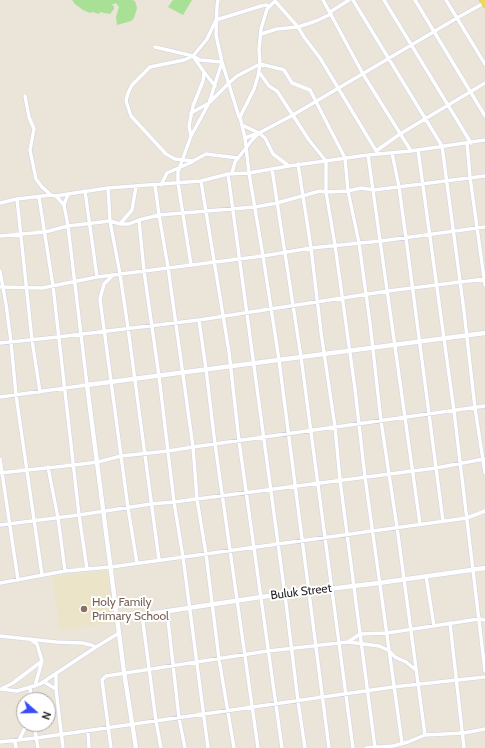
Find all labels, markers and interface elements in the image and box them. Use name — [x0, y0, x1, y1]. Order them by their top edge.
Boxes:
street label: Buluk Street — [270, 581, 332, 603]
place label: Holy Family Primary School — [92, 595, 169, 623]
marker: Holy Family Primary School — [79, 604, 89, 614]
north arrow — [16, 692, 56, 732]
text: N — [38, 710, 54, 722]

